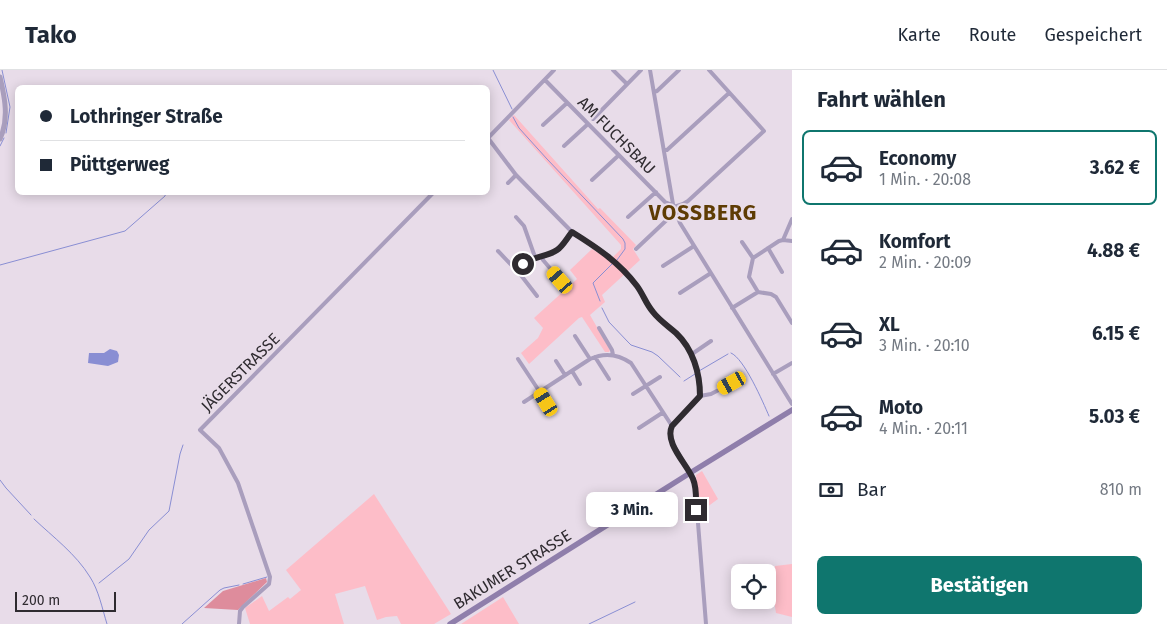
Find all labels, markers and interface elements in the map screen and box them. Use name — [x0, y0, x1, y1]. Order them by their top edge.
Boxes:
text: Tako — [25, 21, 77, 49]
text: Karte — [898, 24, 941, 46]
text: Route — [969, 24, 1016, 46]
text: Gespeichert — [1044, 24, 1142, 46]
text: Fahrt wählen — [817, 86, 946, 113]
street label: AM FUCHSBAU — [574, 93, 659, 178]
text: Lothringer Straße — [70, 105, 223, 128]
icon: car — [819, 145, 864, 190]
text: Economy — [879, 147, 956, 170]
text: Püttgerweg — [70, 153, 170, 176]
text: 3.62 € — [1090, 156, 1140, 179]
text: 1 Min. · 20:08 — [879, 170, 971, 189]
district label: VOSSBERG — [648, 200, 757, 226]
icon: car — [819, 228, 864, 273]
text: Komfort — [879, 230, 950, 253]
text: 4.88 € — [1087, 239, 1140, 262]
route start — [512, 253, 534, 275]
text: 2 Min. · 20:09 — [879, 253, 972, 272]
car — [544, 264, 575, 296]
icon: car — [819, 311, 864, 356]
text: XL — [879, 313, 900, 336]
text: 6.15 € — [1092, 322, 1140, 345]
street label: JÄGERSTRASSE — [197, 329, 284, 416]
text: 3 Min. · 20:10 — [879, 336, 970, 355]
car — [715, 369, 748, 397]
car — [531, 385, 560, 419]
icon: car — [819, 394, 864, 439]
text: Moto — [879, 396, 923, 419]
text: 5.03 € — [1089, 405, 1140, 428]
text: 4 Min. · 20:11 — [879, 419, 968, 438]
icon: cash — [817, 476, 845, 504]
text: Bar — [857, 478, 886, 501]
text: 810 m — [1100, 480, 1142, 499]
callout: 3 Min. — [586, 492, 678, 528]
route end — [685, 499, 707, 521]
text: 3 Min. — [611, 500, 653, 519]
street label: BAKUMER STRASSE — [450, 526, 575, 613]
button: Bestätigen — [817, 556, 1142, 614]
map controls — [731, 564, 776, 609]
button: locate — [731, 564, 776, 609]
scale bar — [15, 589, 116, 612]
text: 200 m — [22, 592, 60, 609]

